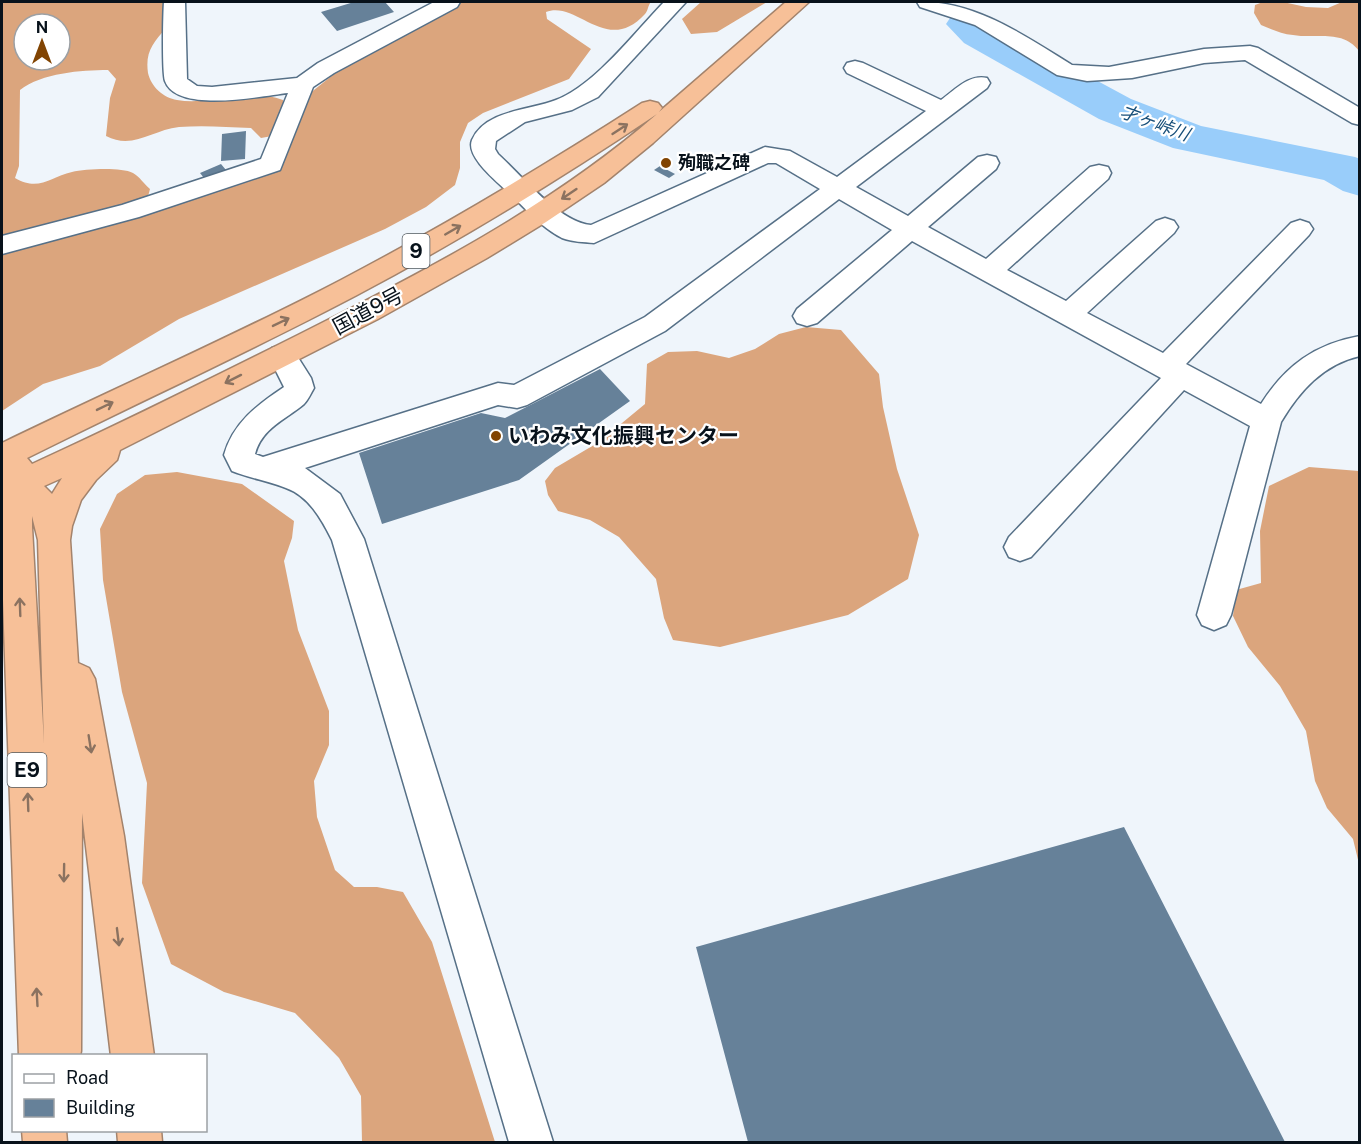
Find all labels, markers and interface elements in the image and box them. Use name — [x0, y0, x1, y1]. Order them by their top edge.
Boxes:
north arrow — [12, 12, 72, 72]
text: N — [36, 18, 48, 37]
water label: 才ヶ峠川 — [1118, 100, 1194, 145]
one-way arrow — [611, 123, 627, 135]
place label: 殉職之碑 — [678, 152, 750, 173]
marker: 殉職之碑 — [659, 156, 673, 170]
one-way arrow — [562, 188, 578, 200]
one-way arrow — [444, 224, 461, 236]
road number: 9 — [402, 234, 430, 268]
street label: 国道9号 — [328, 282, 407, 339]
one-way arrow — [271, 315, 289, 327]
one-way arrow — [225, 374, 243, 386]
one-way arrow — [96, 400, 114, 412]
place label: いわみ文化振興センター — [508, 423, 739, 448]
marker: いわみ文化振興センター — [489, 429, 503, 443]
one-way arrow — [14, 598, 25, 618]
one-way arrow — [84, 733, 95, 753]
road number: E9 — [8, 753, 46, 787]
one-way arrow — [22, 793, 34, 813]
one-way arrow — [58, 862, 70, 882]
one-way arrow — [112, 926, 123, 946]
one-way arrow — [32, 988, 43, 1008]
legend — [12, 1054, 207, 1132]
text: Road — [66, 1067, 109, 1088]
text: Building — [66, 1097, 135, 1118]

